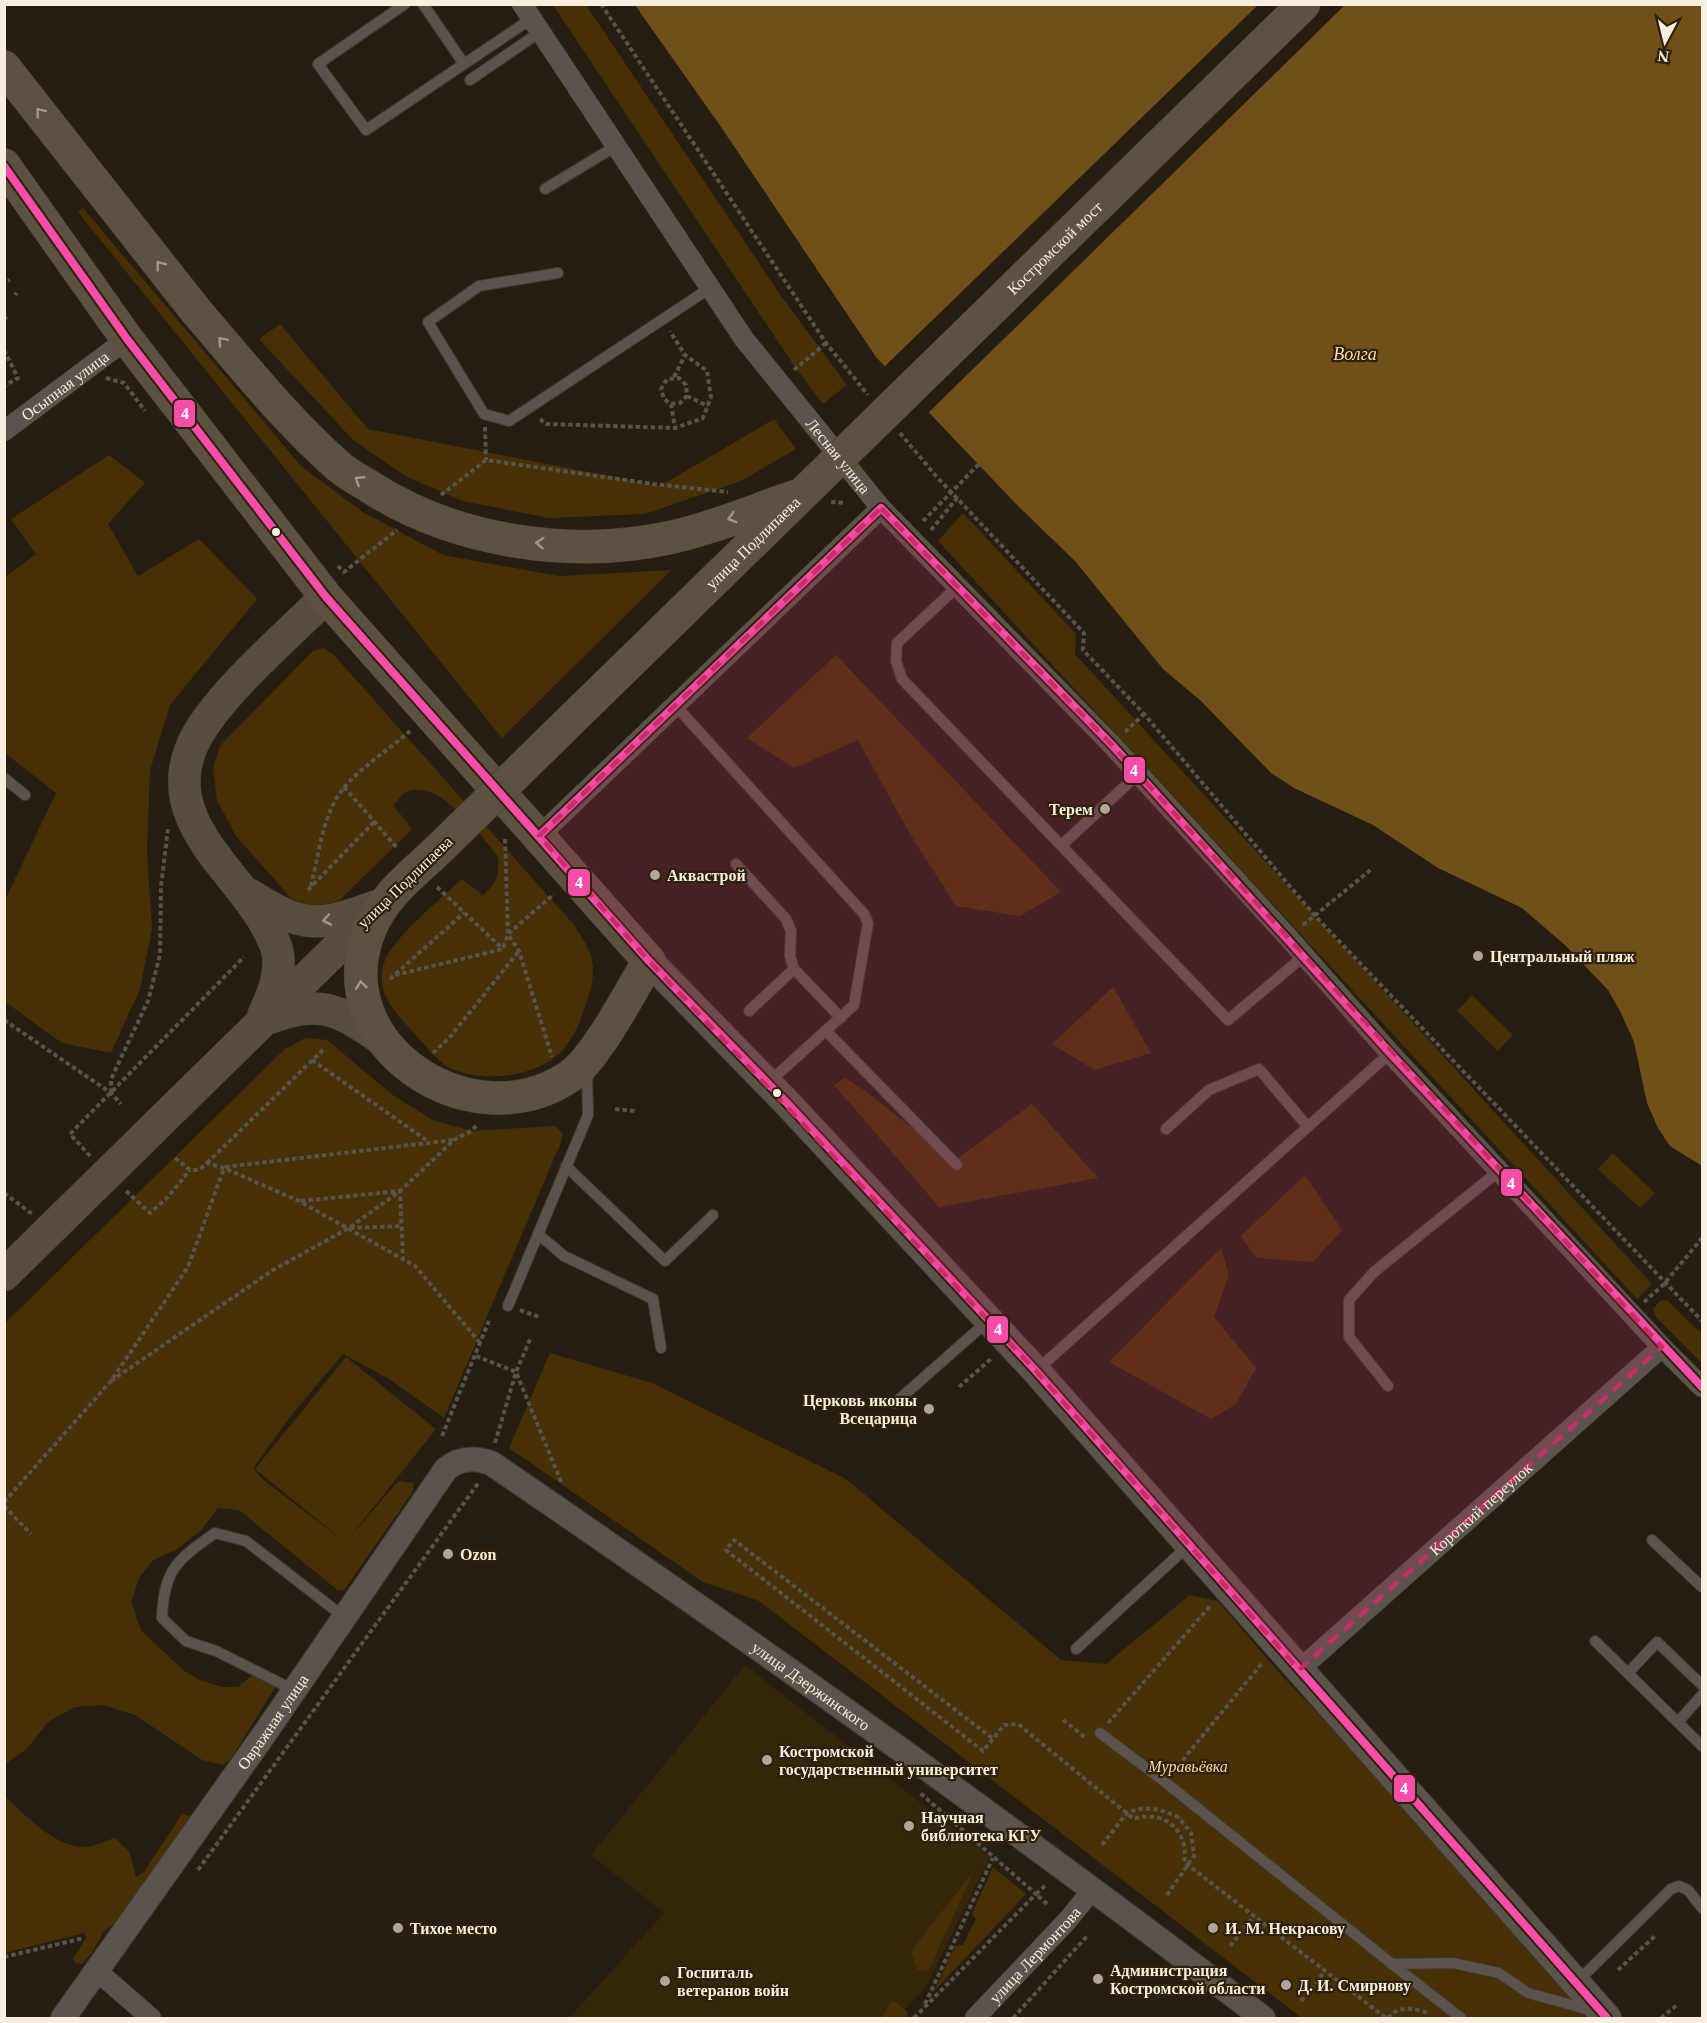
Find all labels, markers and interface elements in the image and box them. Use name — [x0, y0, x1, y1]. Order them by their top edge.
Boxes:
north arrow — [1635, 12, 1695, 72]
text: N — [1656, 47, 1670, 66]
one-way arrow — [36, 108, 47, 119]
street label: Костромской мост — [1004, 198, 1105, 298]
one-way arrow — [156, 261, 167, 272]
one-way arrow — [218, 337, 229, 348]
water label: Волга — [1333, 344, 1377, 364]
street label: Осыпная улица — [18, 347, 112, 424]
line badge: 4 — [173, 399, 196, 428]
text: 4 — [181, 405, 189, 422]
street label: Лесная улица — [803, 415, 874, 497]
one-way arrow — [354, 476, 365, 487]
street label: улица Подлипаева — [702, 493, 803, 593]
one-way arrow — [727, 511, 738, 523]
unlabelled marker — [270, 526, 282, 538]
one-way arrow — [536, 536, 545, 549]
line badge: 4 — [1123, 756, 1146, 784]
text: 4 — [1130, 762, 1138, 779]
place label: Терем — [1049, 801, 1093, 819]
marker: Терем — [1098, 802, 1112, 816]
street label: улица Подлипаева — [354, 833, 456, 932]
place label: Аквастрой — [667, 867, 746, 885]
line badge: 4 — [567, 868, 591, 897]
marker: Аквастрой — [648, 868, 662, 882]
text: 4 — [575, 874, 583, 891]
one-way arrow — [322, 914, 332, 926]
place label: Центральный пляж — [1490, 948, 1635, 966]
marker: Центральный пляж — [1471, 949, 1485, 963]
one-way arrow — [355, 980, 368, 990]
unlabelled marker — [771, 1087, 783, 1099]
line badge: 4 — [1500, 1168, 1523, 1197]
text: 4 — [1507, 1175, 1515, 1192]
line badge: 4 — [986, 1315, 1009, 1344]
text: 4 — [994, 1321, 1002, 1338]
place label: Церковь иконы Всецарица — [803, 1392, 918, 1428]
marker: Церковь иконы Всецарица — [922, 1402, 936, 1416]
street label: Короткий переулок — [1426, 1458, 1535, 1558]
place label: Ozon — [460, 1546, 497, 1563]
marker: Ozon — [441, 1547, 455, 1561]
street label: улица Дзержинского — [748, 1638, 873, 1733]
street label: Овражная улица — [234, 1671, 311, 1772]
place label: Костромской государственный университет — [779, 1743, 998, 1779]
marker: Костромской государственный университет — [760, 1753, 774, 1767]
park label: Муравьёвка — [1147, 1758, 1228, 1776]
line badge: 4 — [1393, 1774, 1416, 1803]
text: 4 — [1400, 1780, 1408, 1797]
place label: Научная библиотека КГУ — [921, 1809, 1042, 1844]
marker: Научная библиотека КГУ — [902, 1819, 916, 1833]
street label: улица Лермонтова — [986, 1903, 1084, 2007]
place label: Тихое место — [410, 1920, 497, 1937]
place label: И. М. Некрасову — [1225, 1920, 1345, 1938]
marker: Тихое место — [391, 1921, 405, 1935]
marker: И. М. Некрасову — [1206, 1921, 1220, 1935]
place label: Администрация Костромской области — [1110, 1962, 1266, 1998]
place label: Госпиталь ветеранов войн — [677, 1964, 789, 2000]
marker: Администрация Костромской области — [1091, 1972, 1105, 1986]
marker: Госпиталь ветеранов войн — [658, 1974, 672, 1988]
place label: Д. И. Смирнову — [1298, 1977, 1411, 1995]
marker: Д. И. Смирнову — [1279, 1978, 1293, 1992]

